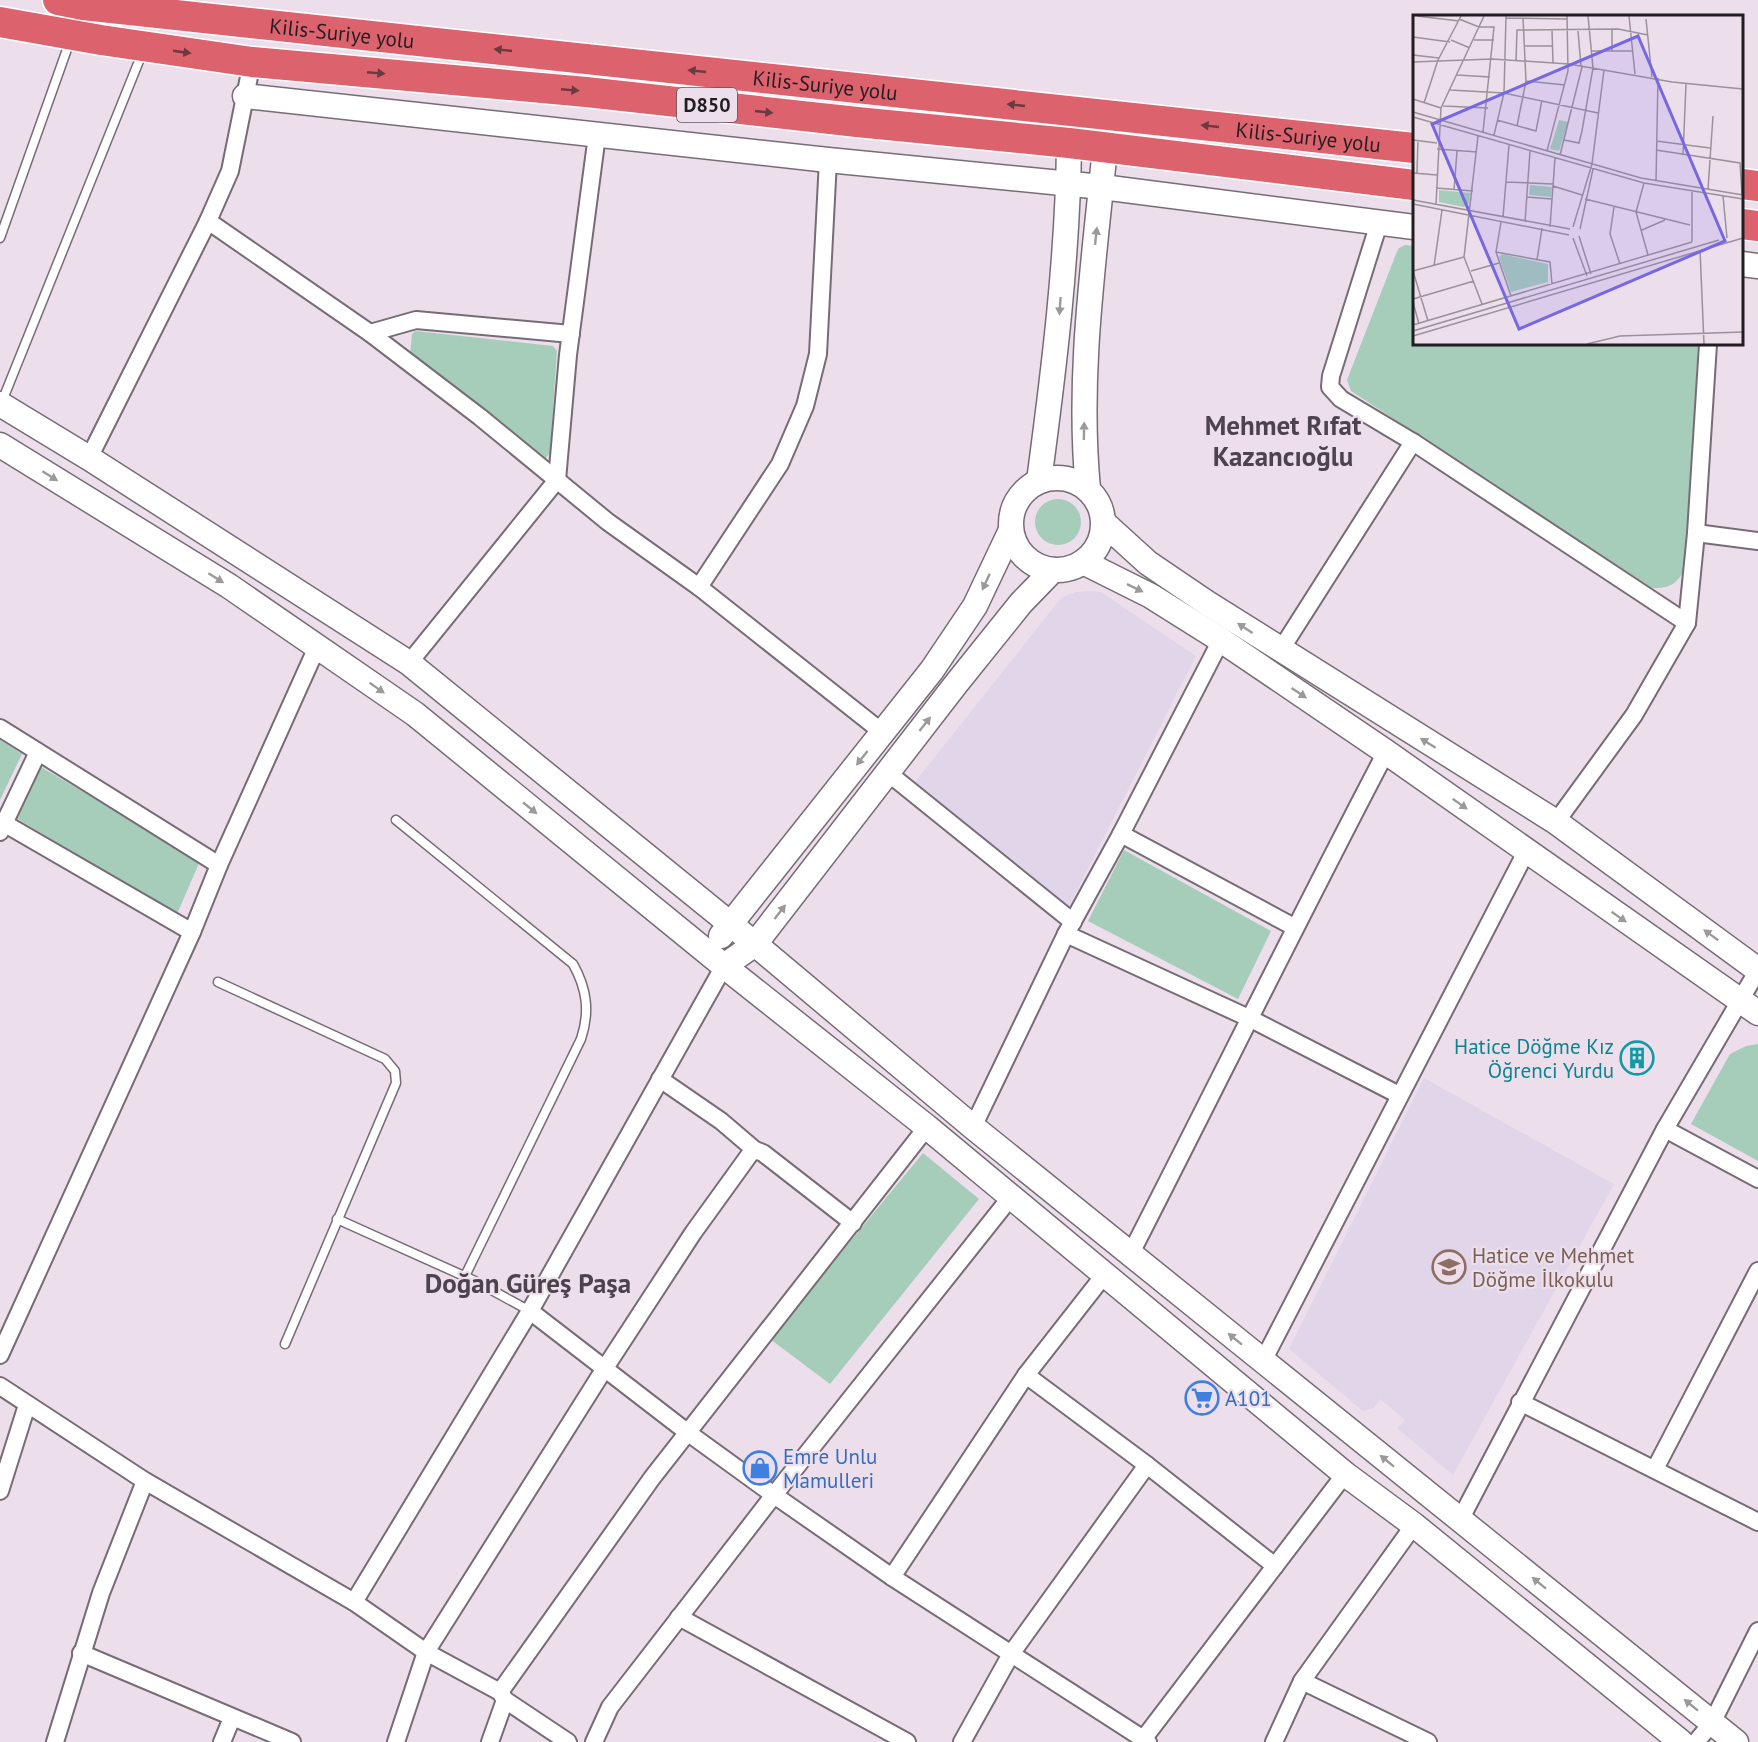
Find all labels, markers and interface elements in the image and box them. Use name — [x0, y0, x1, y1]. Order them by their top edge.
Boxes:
street label: Kilis-Suriye yolu — [268, 12, 416, 54]
inset map — [1413, 15, 1743, 345]
one-way arrow — [494, 45, 513, 55]
one-way arrow — [173, 48, 192, 57]
street label: Kilis-Suriye yolu — [751, 64, 899, 106]
one-way arrow — [688, 66, 707, 76]
one-way arrow — [366, 68, 385, 78]
one-way arrow — [561, 85, 580, 95]
road number: D850 — [677, 88, 737, 122]
one-way arrow — [1007, 100, 1026, 110]
one-way arrow — [754, 107, 773, 116]
street label: Kilis-Suriye yolu — [1235, 115, 1382, 158]
one-way arrow — [1201, 121, 1220, 131]
one-way arrow — [1091, 227, 1101, 246]
one-way arrow — [1055, 297, 1064, 316]
district label: Mehmet Rıfat Kazancıoğlu — [1205, 408, 1362, 473]
one-way arrow — [1079, 421, 1089, 440]
one-way arrow — [42, 470, 58, 481]
one-way arrow — [208, 573, 224, 584]
one-way arrow — [982, 574, 991, 591]
one-way arrow — [1127, 583, 1144, 593]
one-way arrow — [1237, 623, 1253, 634]
one-way arrow — [369, 682, 385, 693]
one-way arrow — [1291, 687, 1307, 699]
one-way arrow — [919, 716, 931, 732]
one-way arrow — [1420, 737, 1436, 748]
one-way arrow — [855, 750, 868, 766]
one-way arrow — [1451, 798, 1467, 810]
one-way arrow — [523, 801, 538, 814]
one-way arrow — [774, 904, 786, 919]
one-way arrow — [1611, 911, 1627, 923]
one-way arrow — [1703, 929, 1719, 941]
place label: Hatice Döğme Kız Öğrenci Yurdu — [1454, 1033, 1614, 1084]
building icon: Hatice Döğme Kız Öğrenci Yurdu — [1619, 1040, 1655, 1076]
place label: Hatice ve Mehmet Döğme İlkokulu — [1472, 1242, 1634, 1293]
school or university icon: Hatice ve Mehmet Döğme İlkokulu — [1431, 1249, 1467, 1285]
district label: Doğan Güreş Paşa — [425, 1266, 631, 1300]
one-way arrow — [1227, 1332, 1243, 1345]
supermarket icon: A101 — [1184, 1380, 1220, 1416]
place label: A101 — [1225, 1385, 1272, 1412]
place label: Emre Unlu Mamulleri — [783, 1443, 877, 1494]
shop icon: Emre Unlu Mamulleri — [742, 1450, 778, 1486]
one-way arrow — [1379, 1455, 1394, 1467]
one-way arrow — [1531, 1578, 1546, 1590]
one-way arrow — [1683, 1700, 1698, 1712]

